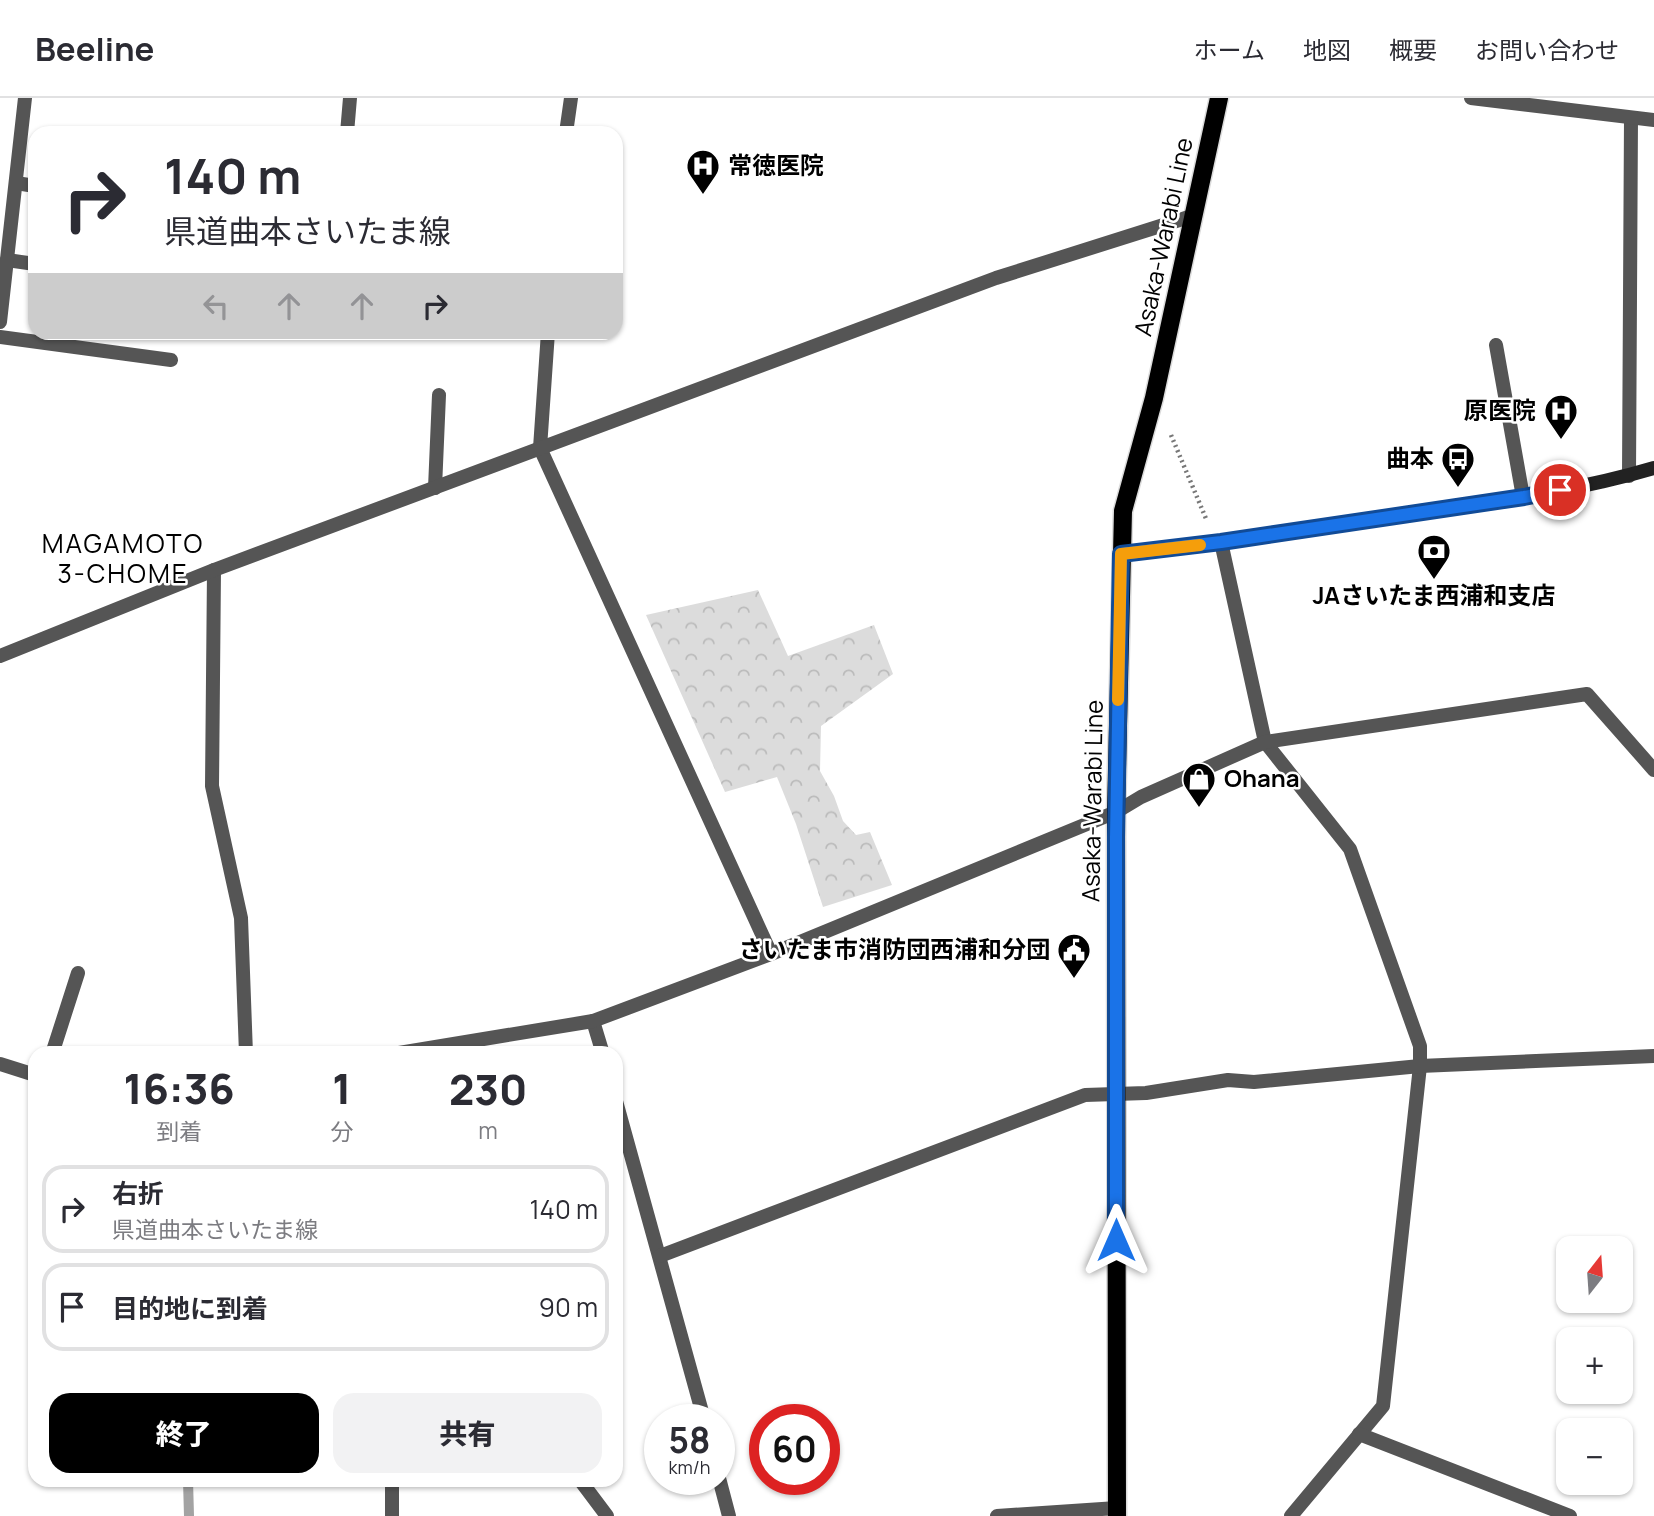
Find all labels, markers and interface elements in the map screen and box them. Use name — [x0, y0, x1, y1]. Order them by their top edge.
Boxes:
text: Beeline — [35, 26, 154, 71]
text: ホーム — [1194, 33, 1265, 66]
text: 地図 — [1303, 33, 1351, 66]
text: 概要 — [1389, 33, 1437, 66]
text: お問い合わせ — [1475, 33, 1619, 66]
street label: Asaka-Warabi Line — [1125, 134, 1200, 339]
text: 140 m — [164, 142, 301, 209]
hospital icon: 常徳医院 — [684, 147, 722, 196]
place label: 常徳医院 — [728, 148, 824, 181]
icon: right — [49, 154, 140, 245]
text: 県道曲本さいたま線 — [164, 209, 451, 253]
icon: left — [197, 287, 235, 325]
icon: ahead — [270, 287, 308, 325]
icon: ahead — [343, 287, 381, 325]
icon: right — [416, 287, 454, 325]
hospital icon: 原医院 — [1542, 392, 1580, 441]
place label: 原医院 — [1464, 393, 1536, 426]
bus stop icon: 曲本 — [1439, 440, 1477, 489]
place label: 曲本 — [1386, 441, 1434, 474]
pin — [1530, 460, 1590, 520]
icon: arrive — [1541, 471, 1579, 509]
district label: MAGAMOTO 3-CHOME — [42, 525, 204, 591]
bank icon: JAさいたま西浦和支店 — [1415, 532, 1453, 581]
place label: JAさいたま西浦和支店 — [1313, 578, 1555, 611]
street label: Asaka-Warabi Line — [1073, 700, 1110, 902]
shop icon: Ohana — [1180, 760, 1218, 809]
place label: Ohana — [1224, 761, 1300, 794]
public building icon: さいたま市消防団西浦和分団 — [1055, 931, 1093, 980]
place label: さいたま市消防団西浦和分団 — [739, 932, 1050, 965]
text: 16:36 — [124, 1059, 235, 1117]
text: 1 — [332, 1059, 351, 1117]
text: 230 — [449, 1060, 527, 1118]
text: m — [478, 1114, 498, 1146]
text: 到着 — [156, 1115, 202, 1147]
text: 分 — [330, 1115, 353, 1147]
text: 右折 — [112, 1175, 164, 1211]
icon: right — [53, 1190, 91, 1228]
text: 140 m — [529, 1191, 598, 1227]
position arrow — [1079, 1203, 1153, 1277]
text: 県道曲本さいたま線 — [112, 1213, 318, 1245]
north arrow — [1556, 1236, 1633, 1312]
map controls — [1556, 1236, 1633, 1495]
icon: arrive — [53, 1288, 91, 1326]
text: 90 m — [539, 1289, 598, 1325]
text: 目的地に到着 — [112, 1290, 268, 1326]
button: + — [1556, 1327, 1633, 1404]
button: 終了 — [49, 1393, 319, 1473]
button: 共有 — [333, 1393, 602, 1473]
speed limit sign: 60 — [749, 1404, 840, 1495]
text: 58 — [669, 1416, 710, 1464]
button: − — [1556, 1418, 1633, 1495]
text: km/h — [669, 1455, 710, 1479]

